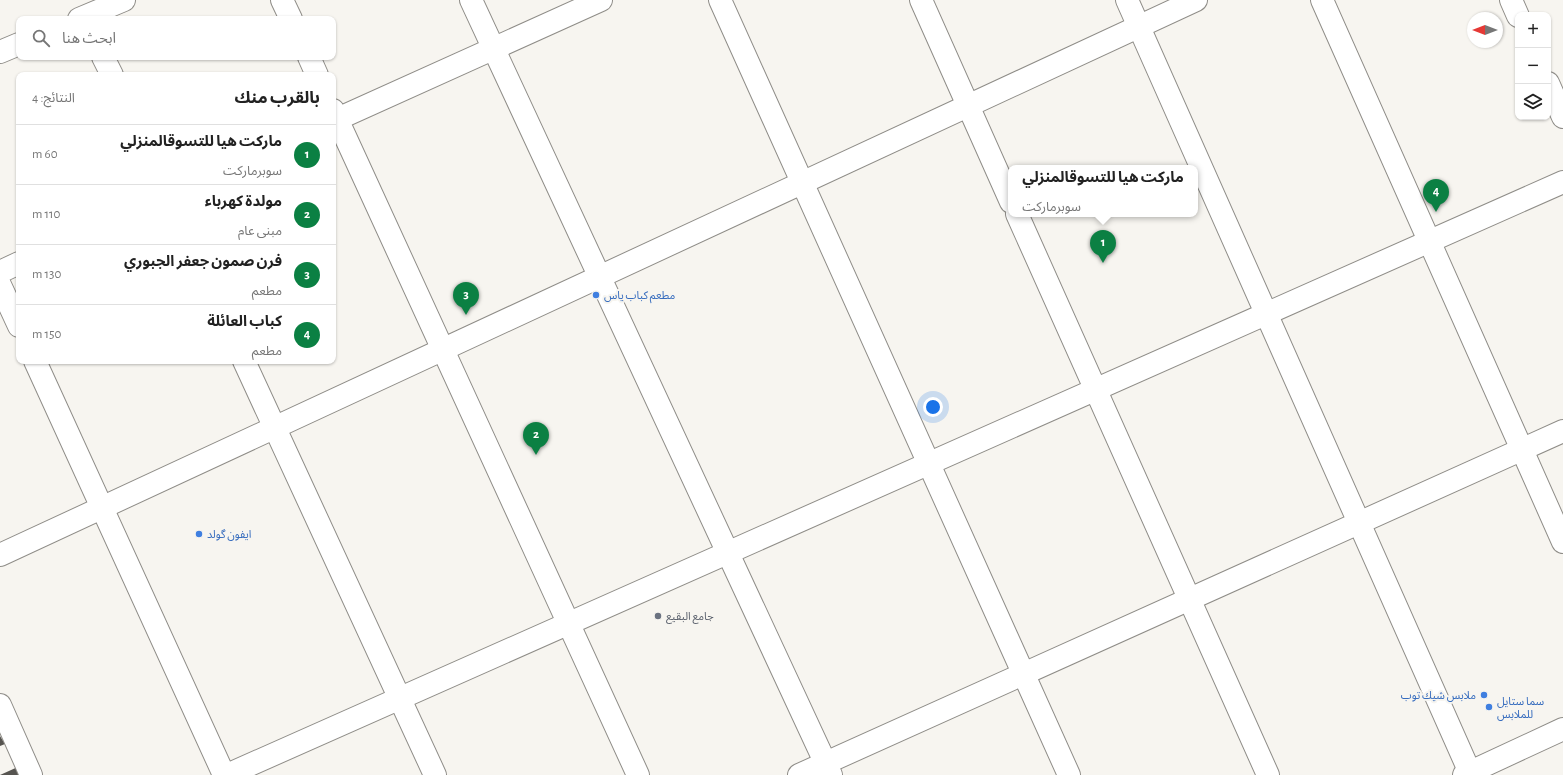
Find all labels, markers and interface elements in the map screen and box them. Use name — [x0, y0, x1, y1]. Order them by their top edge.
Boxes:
north arrow — [1467, 12, 1503, 48]
map controls — [1515, 12, 1551, 120]
button: + — [1515, 12, 1551, 48]
search box — [16, 16, 336, 60]
icon: search — [30, 27, 52, 49]
text: ابحث هنا — [62, 31, 116, 46]
button: − — [1515, 48, 1551, 84]
button: layers — [1515, 84, 1551, 120]
text: بالقرب منك — [235, 89, 320, 106]
text: النتائج: 4 — [32, 92, 75, 105]
text: ماركت هيا للتسوقالمنزلي — [120, 134, 282, 149]
text: 60 m — [32, 148, 58, 161]
text: 1 — [305, 148, 309, 161]
text: سوبرماركت — [223, 165, 282, 178]
popup — [1008, 165, 1198, 217]
text: ماركت هيا للتسوقالمنزلي — [1022, 170, 1184, 185]
pin: 4 — [1423, 179, 1449, 212]
text: مولدة كهرباء — [205, 194, 282, 209]
text: سوبرماركت — [1022, 201, 1081, 214]
text: 110 m — [32, 208, 60, 221]
text: 2 — [304, 208, 310, 221]
text: مبنى عام — [238, 225, 282, 238]
pin: 1 — [1090, 230, 1116, 263]
text: فرن صمون جعفر الجبوري — [124, 254, 282, 269]
text: 130 m — [32, 268, 61, 281]
text: 3 — [304, 268, 310, 281]
pin: 3 — [453, 282, 479, 315]
text: مطعم — [252, 285, 282, 298]
marker: مطعم كباب ياس — [591, 290, 601, 300]
place label: مطعم كباب ياس — [604, 290, 676, 304]
text: كباب العائلة — [207, 314, 282, 329]
text: 150 m — [32, 328, 61, 341]
text: 4 — [304, 328, 310, 341]
text: مطعم — [252, 345, 282, 358]
your location — [923, 397, 943, 417]
pin: 2 — [523, 422, 549, 455]
place label: ايفون گولد — [207, 528, 251, 541]
marker: ايفون گولد — [194, 529, 204, 539]
marker: جامع البقيع — [653, 611, 663, 621]
place label: جامع البقيع — [666, 611, 714, 624]
place label: ملابس شيك توب — [1401, 690, 1476, 702]
marker: ملابس شيك توب — [1479, 690, 1489, 700]
place label: سما ستايل للملابس — [1497, 696, 1545, 721]
marker: سما ستايل للملابس — [1484, 702, 1494, 712]

